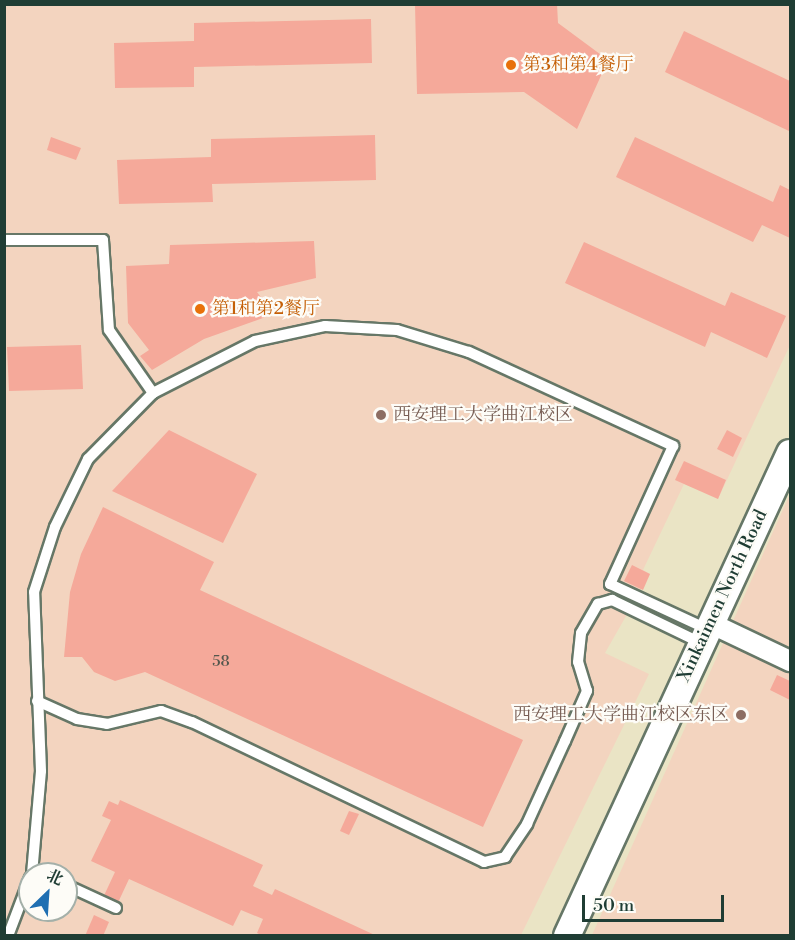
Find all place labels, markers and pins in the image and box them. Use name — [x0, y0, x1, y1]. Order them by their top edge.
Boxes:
place label: 第3和第4餐厅 — [523, 54, 634, 76]
marker: 第3和第4餐厅 — [504, 58, 518, 72]
place label: 第1和第2餐厅 — [212, 298, 320, 320]
marker: 第1和第2餐厅 — [193, 302, 207, 316]
place label: 西安理工大学曲江校区 — [393, 404, 573, 426]
marker: 西安理工大学曲江校区 — [374, 408, 388, 422]
place label: 西安理工大学曲江校区东区 — [513, 704, 729, 726]
marker: 西安理工大学曲江校区东区 — [734, 708, 748, 722]

